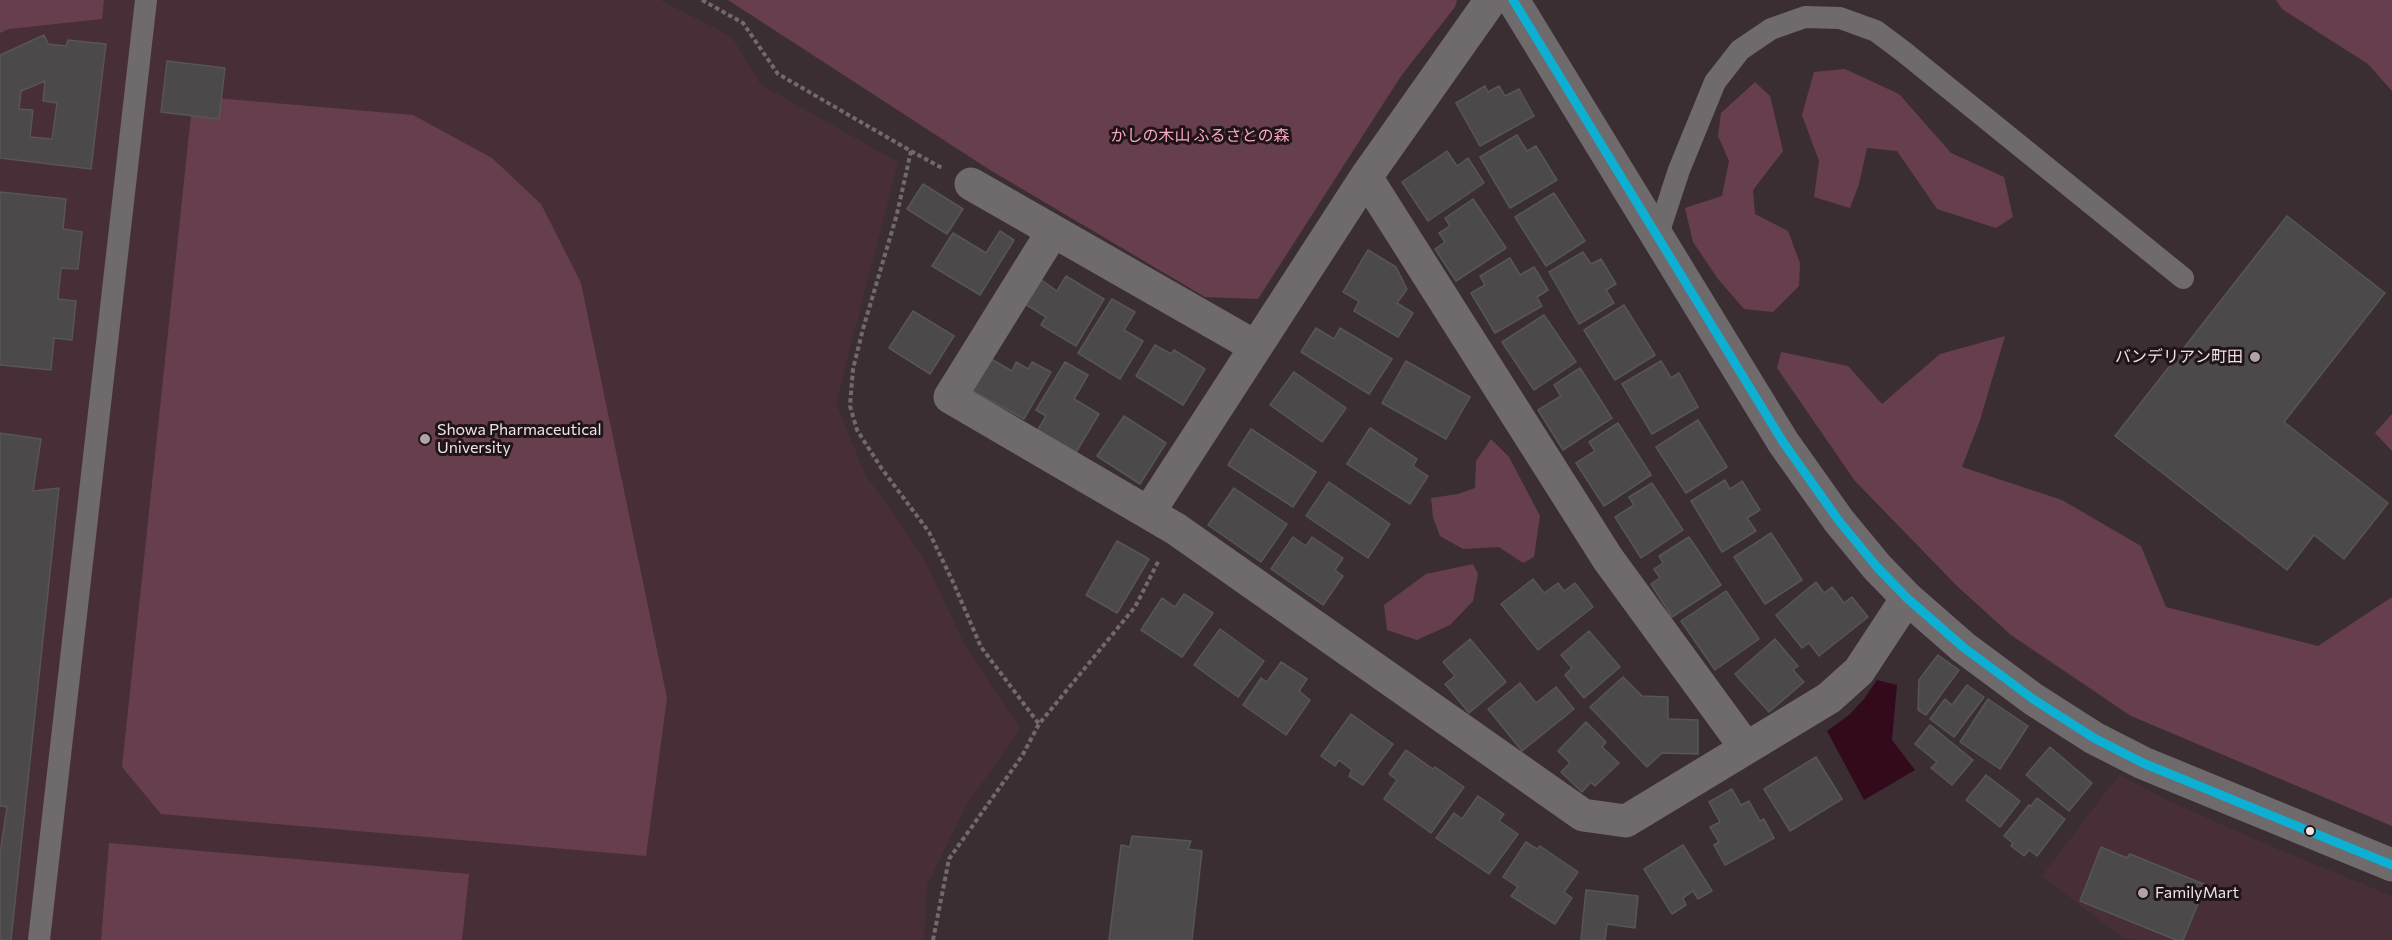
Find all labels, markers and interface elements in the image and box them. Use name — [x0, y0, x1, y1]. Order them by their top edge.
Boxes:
park label: かしの木山 ふるさとの森 — [1110, 126, 1290, 146]
place label: バンデリアン町田 — [2115, 347, 2243, 367]
marker: バンデリアン町田 — [2248, 350, 2262, 364]
place label: Showa Pharmaceutical University — [437, 420, 602, 458]
marker: Showa Pharmaceutical University — [418, 432, 432, 446]
unlabelled marker — [2304, 825, 2316, 837]
place label: FamilyMart — [2155, 883, 2239, 903]
marker: FamilyMart — [2136, 886, 2150, 900]

